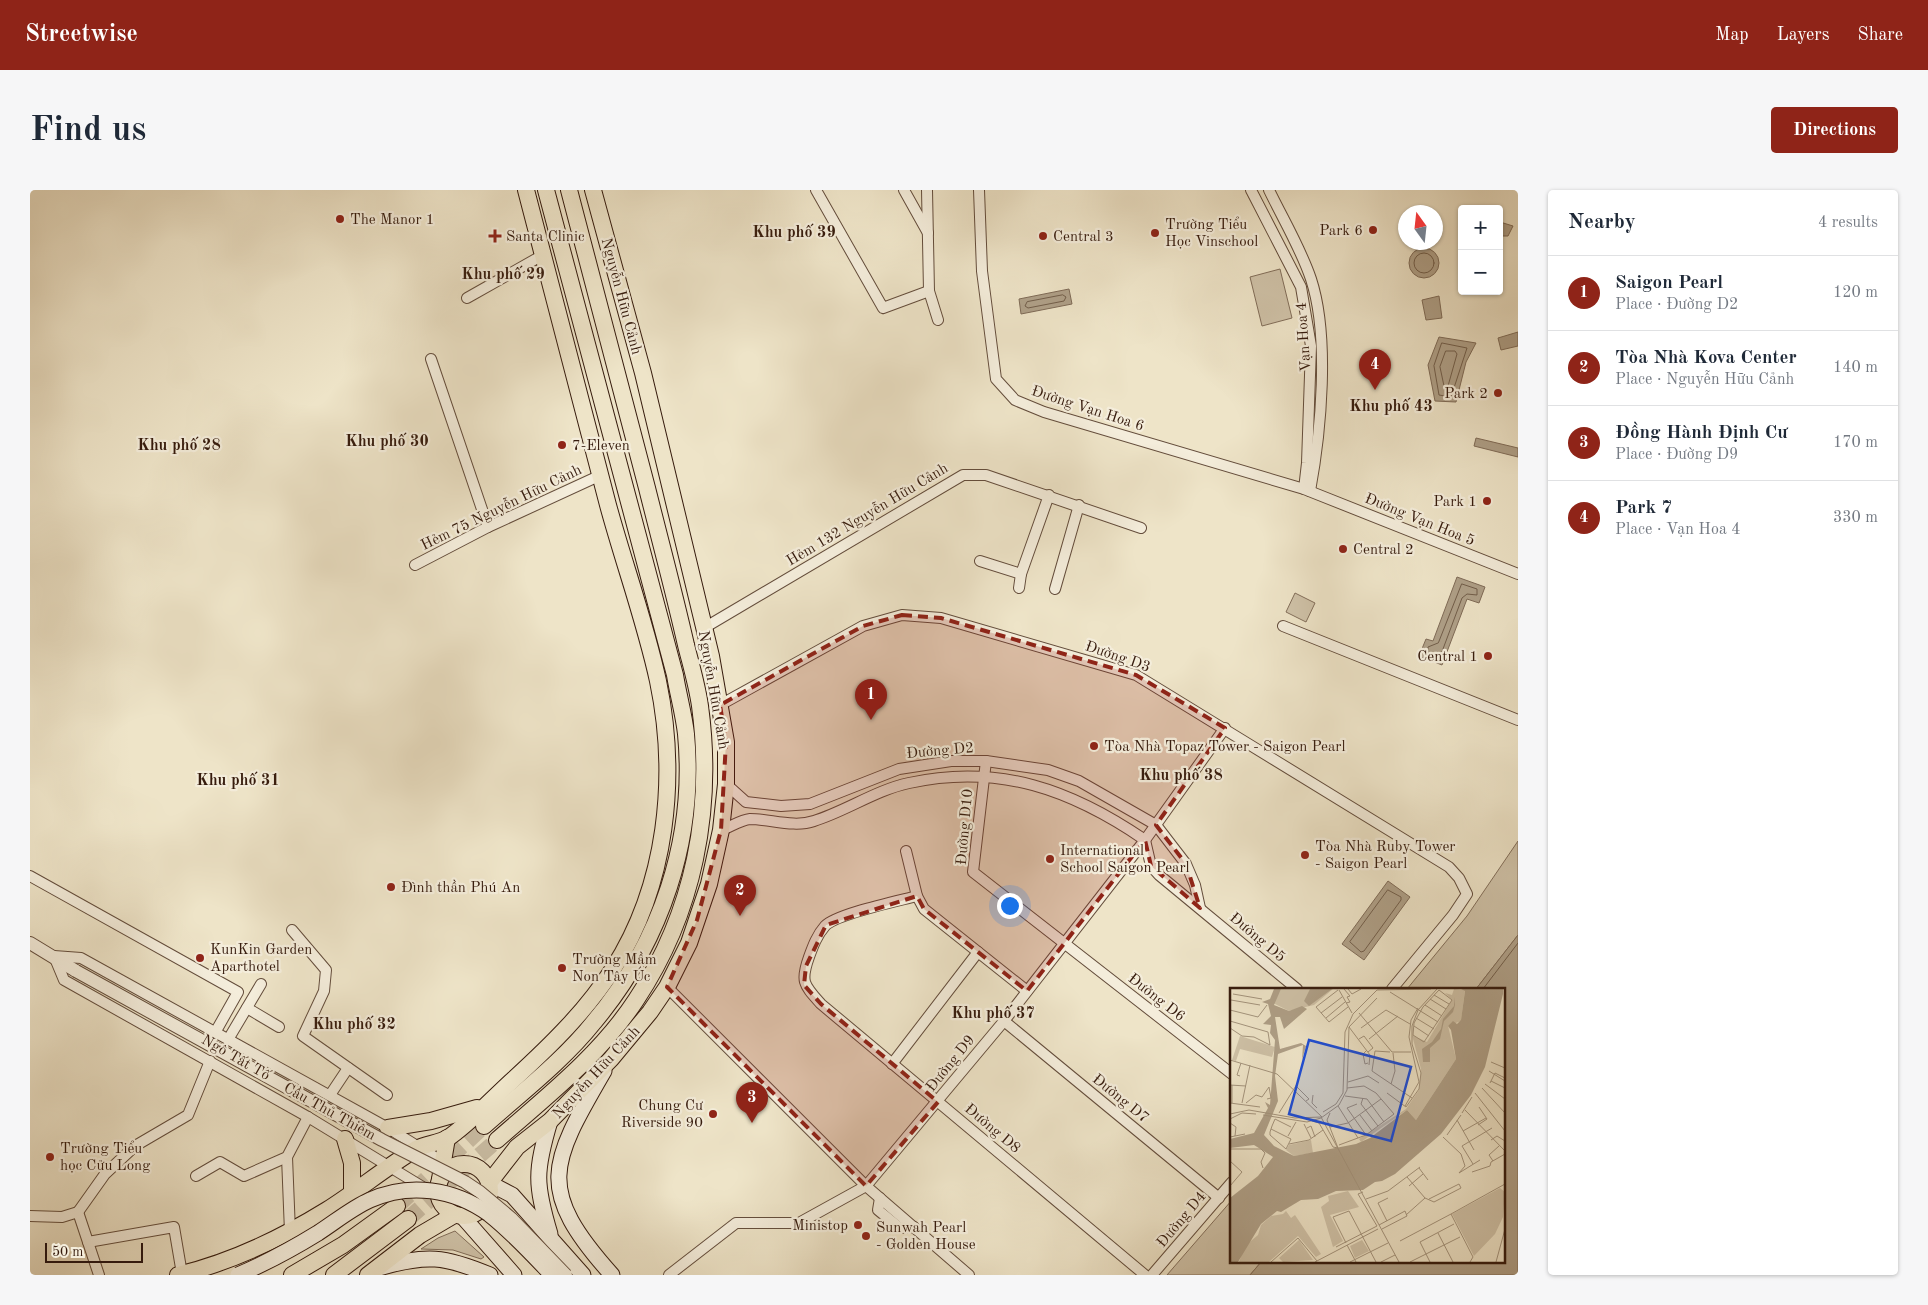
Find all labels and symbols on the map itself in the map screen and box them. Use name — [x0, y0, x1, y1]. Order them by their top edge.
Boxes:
north arrow — [1398, 205, 1443, 250]
marker: The Manor 1 — [334, 213, 346, 225]
place label: The Manor 1 — [350, 213, 435, 228]
place label: Trường Tiểu Học Vinschool — [1165, 216, 1258, 250]
district label: Khu phố 39 — [752, 223, 836, 241]
place label: Park 6 — [1319, 224, 1363, 239]
marker: Park 6 — [1367, 224, 1379, 236]
marker: Trường Tiểu Học Vinschool — [1149, 227, 1161, 239]
marker: Santa Clinic — [488, 229, 502, 243]
place label: Santa Clinic — [506, 230, 585, 245]
marker: Central 3 — [1037, 230, 1049, 242]
place label: Central 3 — [1053, 230, 1114, 245]
street label: Nguyễn Hữu Cảnh — [598, 236, 644, 356]
district label: Khu phố 29 — [461, 265, 545, 283]
street label: Vạn Hoa 4 — [1295, 301, 1314, 372]
pin: 4 — [1359, 349, 1391, 390]
street label: Đường Vạn Hoa 6 — [1029, 384, 1146, 435]
place label: Park 2 — [1444, 387, 1488, 402]
marker: Park 2 — [1492, 387, 1504, 399]
district label: Khu phố 43 — [1349, 397, 1433, 415]
district label: Khu phố 30 — [345, 432, 429, 450]
district label: Khu phố 28 — [137, 436, 221, 454]
marker: 7-Eleven — [556, 439, 568, 451]
place label: 7-Eleven — [572, 439, 630, 454]
street label: Hẻm 132 Nguyễn Hữu Cảnh — [784, 460, 951, 569]
street label: Hẻm 75 Nguyễn Hữu Cảnh — [418, 462, 584, 554]
street label: Đường Vạn Hoa 5 — [1362, 491, 1477, 549]
place label: Park 1 — [1433, 495, 1477, 510]
marker: Park 1 — [1481, 495, 1493, 507]
marker: Central 2 — [1337, 543, 1349, 555]
place label: Central 2 — [1353, 543, 1414, 558]
street label: Nguyễn Hữu Cảnh — [695, 630, 731, 751]
street label: Đường D3 — [1083, 639, 1152, 676]
place label: Central 1 — [1417, 650, 1478, 665]
marker: Central 1 — [1482, 650, 1494, 662]
pin: 1 — [855, 679, 887, 720]
marker: Tòa Nhà Topaz Tower - Saigon Pearl — [1088, 740, 1100, 752]
place label: Tòa Nhà Topaz Tower - Saigon Pearl — [1104, 740, 1346, 755]
street label: Đường D2 — [906, 741, 975, 762]
district label: Khu phố 38 — [1139, 766, 1223, 784]
district label: Khu phố 31 — [196, 771, 280, 789]
street label: Đường D10 — [955, 788, 976, 866]
place label: Tòa Nhà Ruby Tower - Saigon Pearl — [1315, 840, 1456, 872]
place label: International School Saigon Pearl — [1060, 844, 1190, 876]
marker: Tòa Nhà Ruby Tower - Saigon Pearl — [1299, 849, 1311, 861]
marker: International School Saigon Pearl — [1044, 853, 1056, 865]
pin: 2 — [724, 875, 756, 916]
place label: Đình thần Phú An — [401, 879, 520, 896]
marker: Đình thần Phú An — [385, 881, 397, 893]
your location — [997, 893, 1023, 919]
street label: Đường D5 — [1226, 911, 1288, 966]
place label: KunKin Garden Aparthotel — [210, 943, 312, 975]
place label: Trường Mầm Non Tây Úc — [572, 951, 657, 985]
marker: KunKin Garden Aparthotel — [194, 952, 206, 964]
marker: Trường Mầm Non Tây Úc — [556, 962, 568, 974]
street label: Đường D6 — [1125, 971, 1187, 1025]
inset map — [1230, 988, 1506, 1262]
district label: Khu phố 37 — [951, 1004, 1035, 1022]
district label: Khu phố 32 — [312, 1015, 396, 1033]
street label: Nguyễn Hữu Cảnh — [550, 1023, 644, 1122]
street label: Ngô Tất Tố — [198, 1032, 273, 1084]
street label: Đường D9 — [924, 1033, 978, 1095]
street label: Đường D7 — [1089, 1072, 1151, 1126]
street label: Cầu Thủ Thiêm — [281, 1079, 379, 1144]
pin: 3 — [736, 1082, 768, 1123]
place label: Chung Cư Riverside 90 — [621, 1099, 704, 1131]
street label: Đường D8 — [961, 1102, 1023, 1157]
marker: Chung Cư Riverside 90 — [707, 1108, 719, 1120]
place label: Trường Tiểu học Cửu Long — [60, 1140, 150, 1174]
marker: Trường Tiểu học Cửu Long — [44, 1151, 56, 1163]
street label: Đường D4 — [1155, 1189, 1210, 1251]
place label: Ministop — [792, 1219, 848, 1234]
marker: Ministop — [852, 1219, 864, 1231]
place label: Sunwah Pearl - Golden House — [876, 1221, 976, 1253]
marker: Sunwah Pearl - Golden House — [860, 1230, 872, 1242]
scale bar — [45, 1240, 142, 1263]

